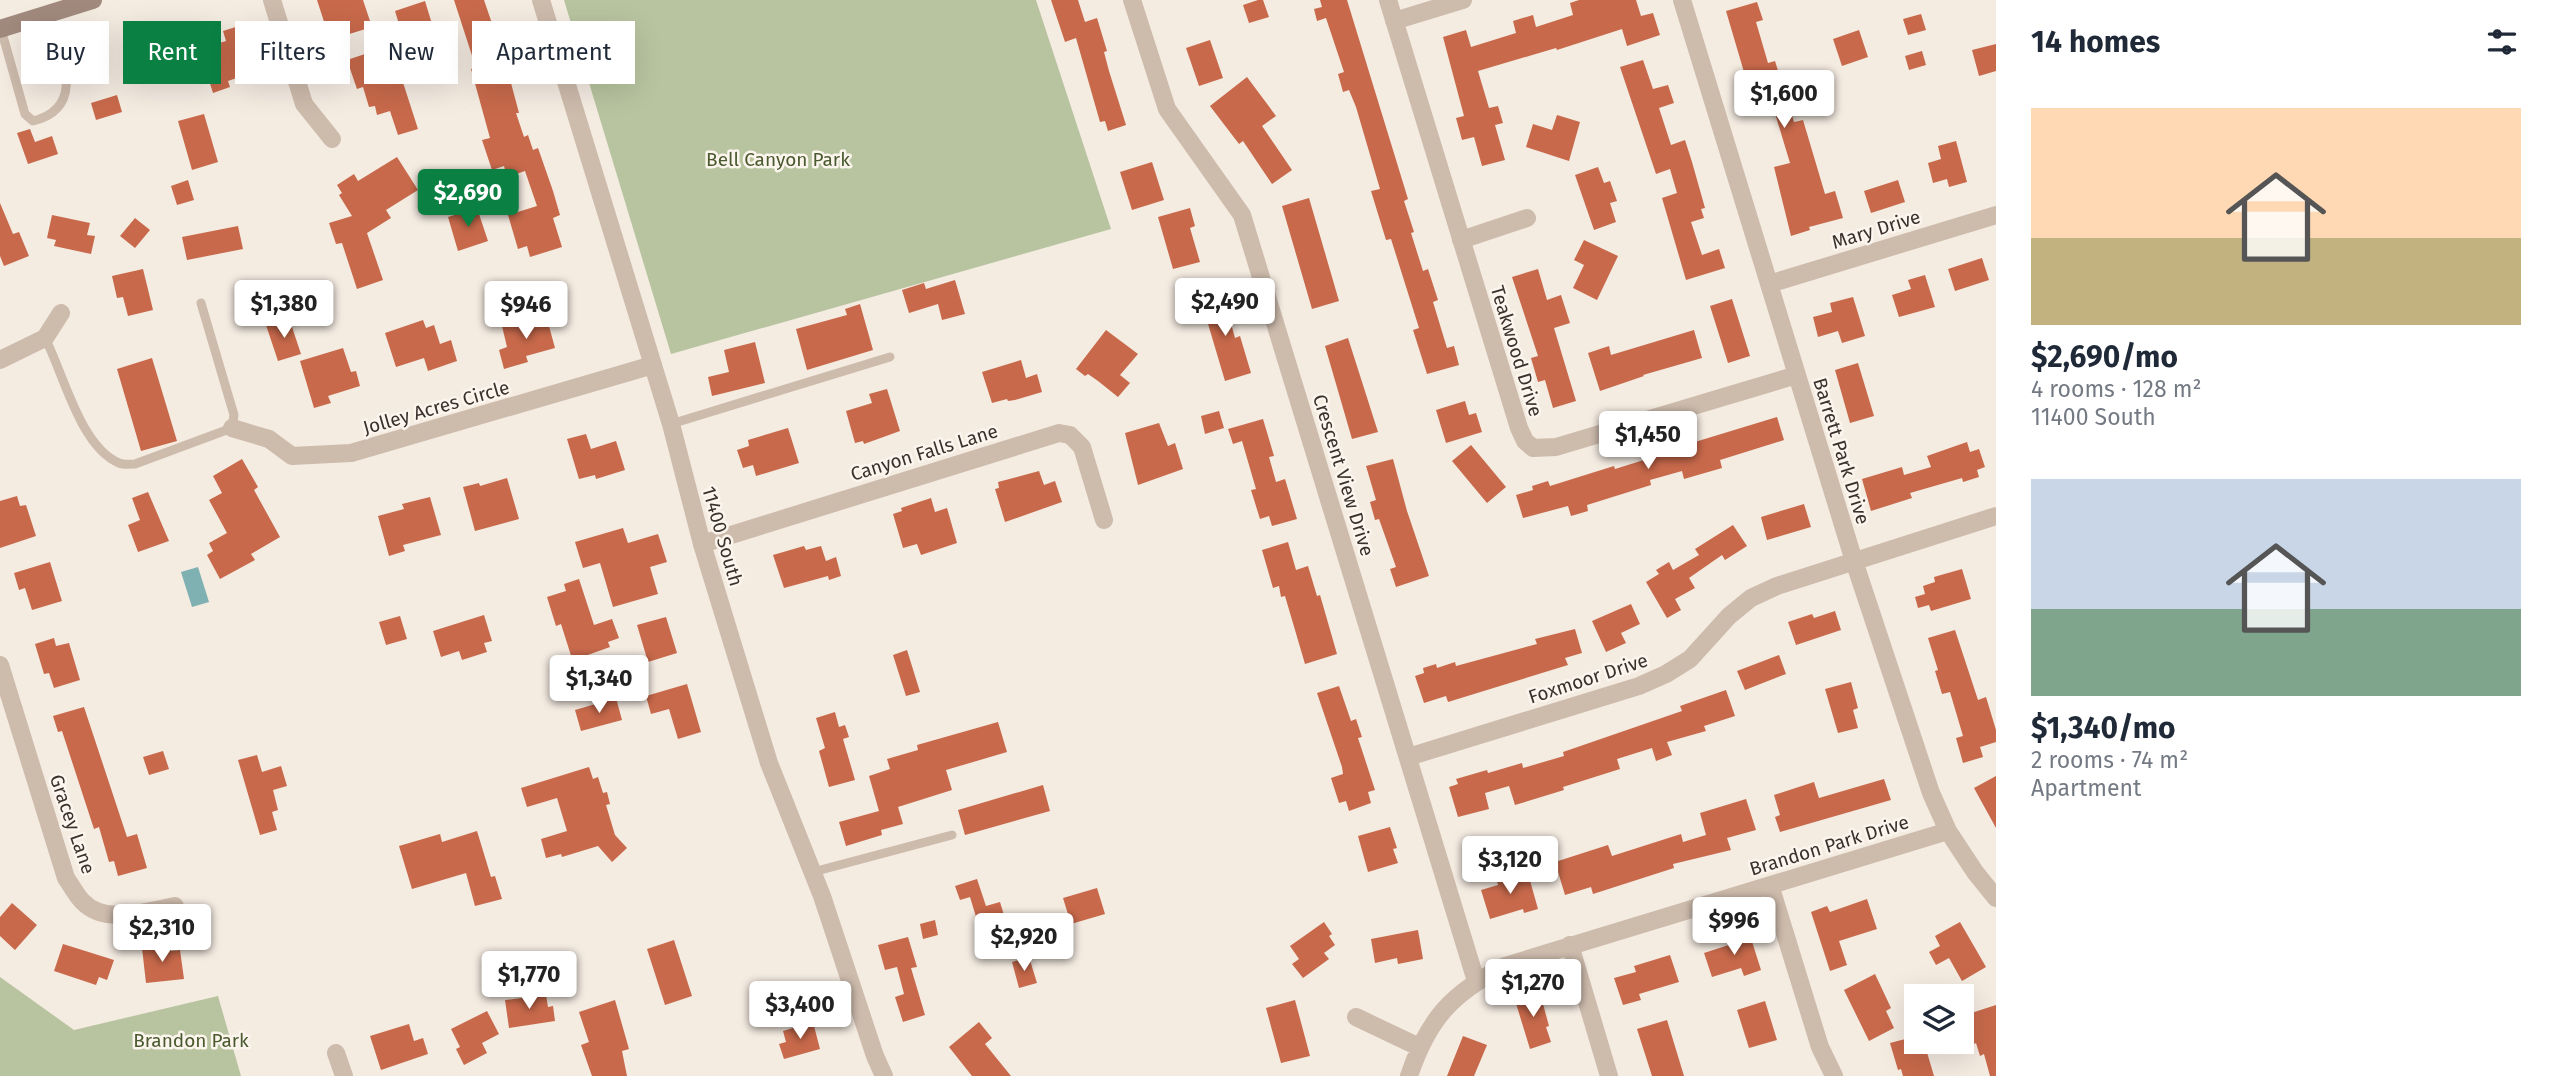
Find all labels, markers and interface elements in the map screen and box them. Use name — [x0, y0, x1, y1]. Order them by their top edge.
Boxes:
chip: Buy — [21, 21, 109, 84]
chip: Rent — [123, 21, 221, 84]
chip: Filters — [235, 21, 350, 84]
chip: New — [364, 21, 458, 84]
chip: Apartment — [472, 21, 635, 84]
icon: filters — [2483, 23, 2521, 61]
text: 14 homes — [2031, 24, 2160, 60]
pin: $1,600 — [1727, 71, 1841, 130]
text: $1,600 — [1750, 79, 1818, 107]
park label: Bell Canyon Park — [706, 148, 850, 171]
icon: home — [2213, 154, 2339, 280]
pin: $2,690 — [411, 170, 525, 229]
text: $2,690 — [434, 178, 502, 206]
street label: Mary Drive — [1829, 205, 1923, 254]
pin: $2,490 — [1168, 278, 1282, 338]
pin: $1,380 — [227, 280, 341, 340]
pin: $946 — [485, 282, 567, 341]
street label: Teakwood Drive — [1486, 283, 1547, 419]
text: $2,490 — [1191, 287, 1259, 315]
text: $1,380 — [250, 289, 318, 317]
text: $946 — [501, 290, 551, 318]
text: $2,690/mo — [2031, 339, 2178, 375]
street label: Barrett Park Drive — [1808, 375, 1875, 527]
text: 4 rooms · 128 m² — [2031, 375, 2201, 403]
street label: Jolley Acres Circle — [360, 376, 512, 439]
street label: Crescent View Drive — [1308, 391, 1379, 559]
text: 11400 South — [2031, 403, 2156, 431]
pin: $1,450 — [1591, 412, 1705, 471]
street label: Canyon Falls Lane — [848, 419, 1001, 486]
text: $1,450 — [1615, 420, 1681, 448]
street label: 11400 South — [697, 483, 748, 589]
icon: home — [2213, 525, 2339, 651]
street label: Foxmoor Drive — [1526, 648, 1651, 709]
pin: $1,340 — [542, 656, 656, 715]
text: $1,340 — [566, 664, 632, 692]
text: $1,340/mo — [2031, 710, 2176, 746]
text: 2 rooms · 74 m² — [2031, 746, 2188, 774]
street label: Gracey Lane — [45, 772, 100, 877]
text: Apartment — [2031, 774, 2141, 802]
street label: Brandon Park Drive — [1747, 810, 1912, 881]
pin: $3,120 — [1453, 836, 1567, 896]
text: $3,120 — [1478, 845, 1542, 873]
pin: $996 — [1693, 898, 1775, 957]
pin: $2,310 — [105, 904, 219, 964]
text: $996 — [1709, 906, 1760, 934]
text: $2,310 — [129, 913, 195, 941]
pin: $2,920 — [967, 914, 1081, 973]
text: $2,920 — [990, 922, 1058, 950]
pin: $1,770 — [472, 951, 586, 1011]
text: $1,770 — [498, 960, 560, 988]
pin: $1,270 — [1476, 960, 1590, 1019]
text: $1,270 — [1501, 968, 1565, 996]
pin: $3,400 — [743, 982, 857, 1041]
map controls — [1904, 984, 1974, 1054]
button: layers — [1904, 984, 1974, 1054]
text: $3,400 — [765, 990, 835, 1018]
park label: Brandon Park — [133, 1029, 249, 1052]

